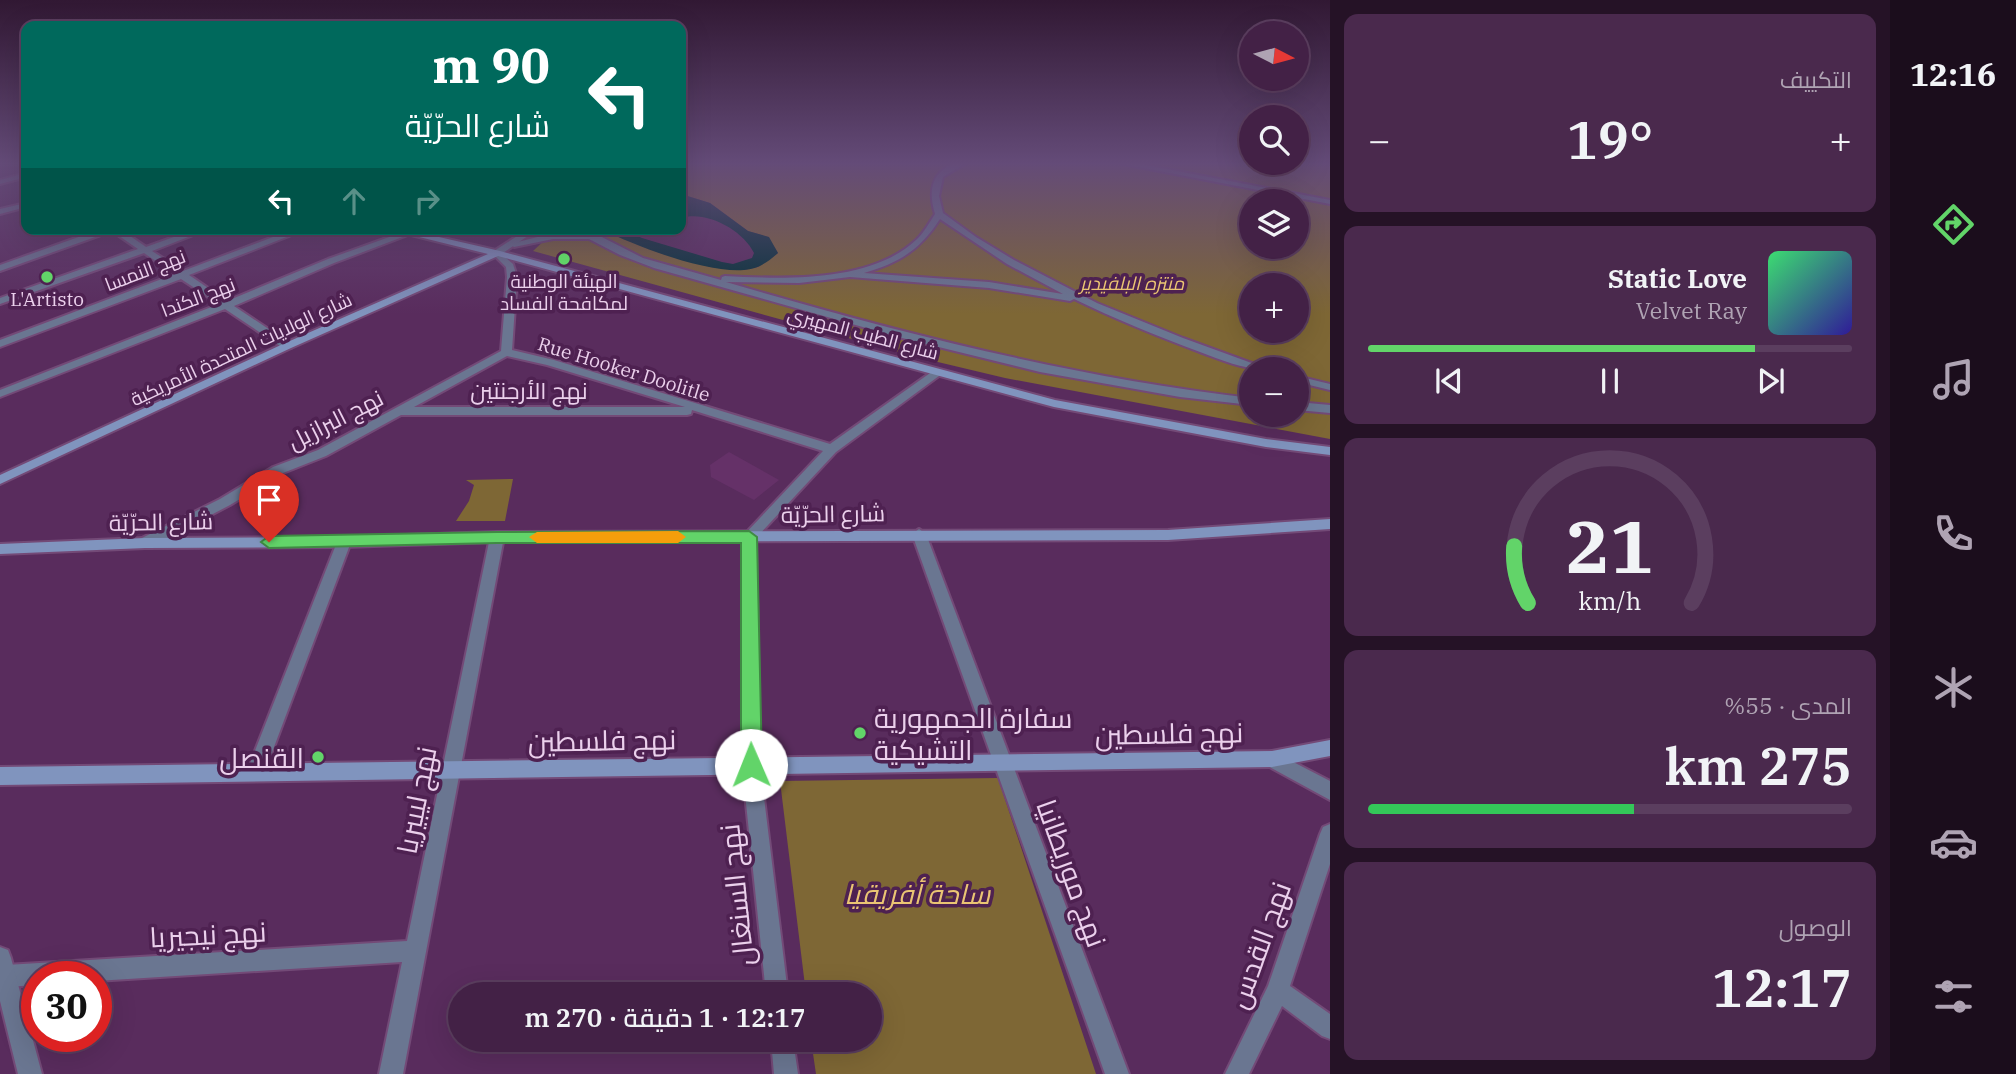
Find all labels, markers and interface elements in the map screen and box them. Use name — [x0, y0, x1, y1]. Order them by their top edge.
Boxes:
north arrow — [1239, 21, 1309, 91]
map controls — [1239, 21, 1309, 427]
text: 90 m — [432, 33, 550, 96]
icon: left — [574, 49, 665, 140]
text: 12:16 — [1910, 53, 1996, 95]
text: التكييف — [1780, 64, 1852, 94]
text: شارع الحرّيّة — [405, 104, 550, 146]
button: search — [1239, 105, 1309, 175]
text: 19° — [1567, 106, 1653, 173]
text: − — [1368, 115, 1391, 164]
text: + — [1829, 115, 1852, 164]
icon: left — [262, 182, 300, 220]
icon: ahead — [335, 182, 373, 220]
icon: right — [408, 182, 446, 220]
button: layers — [1239, 189, 1309, 259]
icon: directions — [1929, 200, 1978, 249]
street label: نهج النمسا — [101, 244, 190, 298]
marker: الهيئة الوطنية لمكافحة الفساد — [556, 251, 572, 267]
text: Static Love — [1608, 261, 1747, 295]
marker: L'Artisto — [39, 269, 55, 285]
place label: الهيئة الوطنية لمكافحة الفساد — [500, 269, 628, 315]
park label: منتزه البلفيدير — [1078, 271, 1185, 295]
street label: نهج الكندا — [157, 272, 239, 324]
button: + — [1239, 273, 1309, 343]
place label: L'Artisto — [10, 287, 84, 311]
street label: شارع الولايات المتحدة الأمريكية — [126, 287, 356, 413]
text: Velvet Ray — [1636, 295, 1747, 325]
street label: شارع الطيب المهيري — [784, 301, 941, 368]
street label: Rue Hooker Doolitle — [535, 331, 713, 407]
icon: music — [1929, 355, 1978, 404]
button: − — [1239, 357, 1309, 427]
icon: previous — [1430, 362, 1468, 400]
icon: pause — [1591, 362, 1629, 400]
icon: next — [1752, 362, 1790, 400]
street label: نهج الأرجنتين — [470, 375, 588, 407]
street label: نهج البرازيل — [282, 382, 389, 458]
pin — [239, 470, 299, 542]
icon: arrive — [250, 481, 288, 519]
street label: شارع الحرّيّة — [781, 497, 886, 531]
text: 21 — [1566, 498, 1654, 593]
street label: شارع الحرّيّة — [109, 505, 214, 539]
icon: phone — [1929, 509, 1978, 558]
text: km/h — [1578, 584, 1642, 617]
icon: climate — [1929, 663, 1978, 712]
text: المدى · 55% — [1724, 690, 1852, 720]
place label: سفارة الجمهورية التشيكية — [874, 699, 1072, 768]
street label: نهج فلسطين — [1094, 713, 1244, 754]
street label: نهج فلسطين — [527, 720, 677, 761]
marker: سفارة الجمهورية التشيكية — [852, 725, 868, 741]
position arrow — [714, 728, 788, 802]
text: 275 km — [1664, 732, 1852, 799]
place label: القنصل — [219, 739, 304, 776]
street label: نهج ليبيريا — [387, 743, 446, 857]
marker: القنصل — [310, 749, 326, 765]
street label: نهج موريطانيا — [1027, 794, 1116, 952]
icon: car — [1929, 818, 1978, 867]
street label: نهج السنغال — [710, 822, 763, 968]
park label: ساحة أفريقيا — [844, 875, 991, 912]
street label: نهج القدس — [1219, 877, 1300, 1014]
street label: نهج نيجيريا — [148, 912, 268, 957]
text: الوصول — [1779, 912, 1852, 942]
text: 12:17 — [1712, 954, 1852, 1021]
speed limit sign: 30 — [21, 961, 112, 1052]
icon: filters — [1929, 972, 1978, 1021]
text: 12:17 · 1 دقيقة · 270 m — [524, 1000, 806, 1034]

